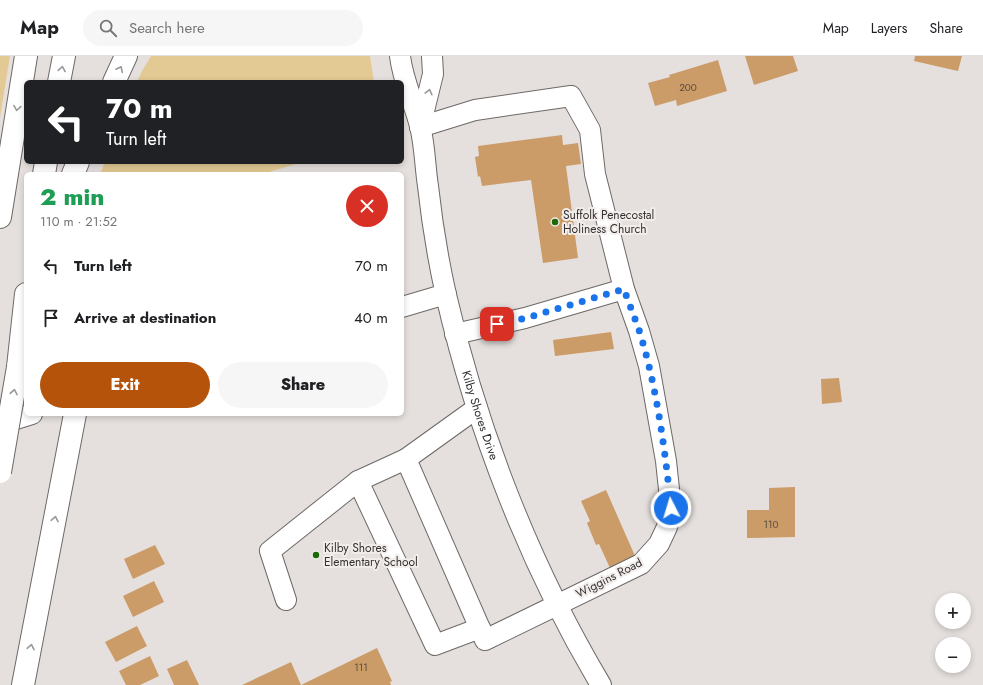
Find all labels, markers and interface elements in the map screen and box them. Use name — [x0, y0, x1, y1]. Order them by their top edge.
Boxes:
search box — [83, 10, 363, 46]
text: Map — [20, 14, 59, 41]
icon: search — [97, 17, 119, 39]
text: Search here — [129, 17, 205, 39]
text: Map — [823, 18, 849, 38]
text: Layers — [871, 18, 907, 38]
text: Share — [929, 18, 963, 38]
one-way arrow — [57, 66, 65, 72]
one-way arrow — [115, 66, 123, 73]
house number: 200 — [679, 80, 697, 95]
text: 70 m — [106, 88, 173, 129]
one-way arrow — [424, 88, 433, 95]
icon: left — [40, 96, 92, 148]
one-way arrow — [13, 105, 22, 111]
text: Turn left — [106, 126, 166, 152]
text: 2 min — [40, 179, 104, 214]
button: close — [346, 185, 388, 227]
place label: Suffolk Penecostal Holiness Church — [563, 206, 654, 238]
text: 110 m · 21:52 — [40, 212, 117, 231]
marker: Suffolk Penecostal Holiness Church — [550, 217, 560, 227]
icon: left — [40, 255, 62, 277]
text: Turn left — [74, 255, 132, 277]
text: 70 m — [355, 255, 388, 277]
icon: arrive — [40, 307, 62, 329]
text: Arrive at destination — [74, 307, 216, 329]
text: 40 m — [354, 307, 388, 329]
pin — [480, 307, 514, 341]
icon: arrive — [486, 313, 508, 335]
button: Exit — [40, 362, 210, 408]
button: Share — [218, 362, 388, 408]
street label: Kilby Shores Drive — [457, 368, 503, 462]
one-way arrow — [9, 389, 18, 395]
position arrow — [650, 487, 692, 529]
one-way arrow — [50, 516, 59, 522]
house number: 110 — [764, 517, 779, 532]
place label: Kilby Shores Elementary School — [324, 539, 418, 571]
marker: Kilby Shores Elementary School — [311, 550, 321, 560]
street label: Wiggins Road — [573, 554, 645, 602]
map controls — [935, 593, 971, 673]
button: + — [935, 593, 971, 629]
button: − — [935, 637, 971, 673]
one-way arrow — [26, 644, 34, 650]
house number: 111 — [354, 660, 368, 675]

